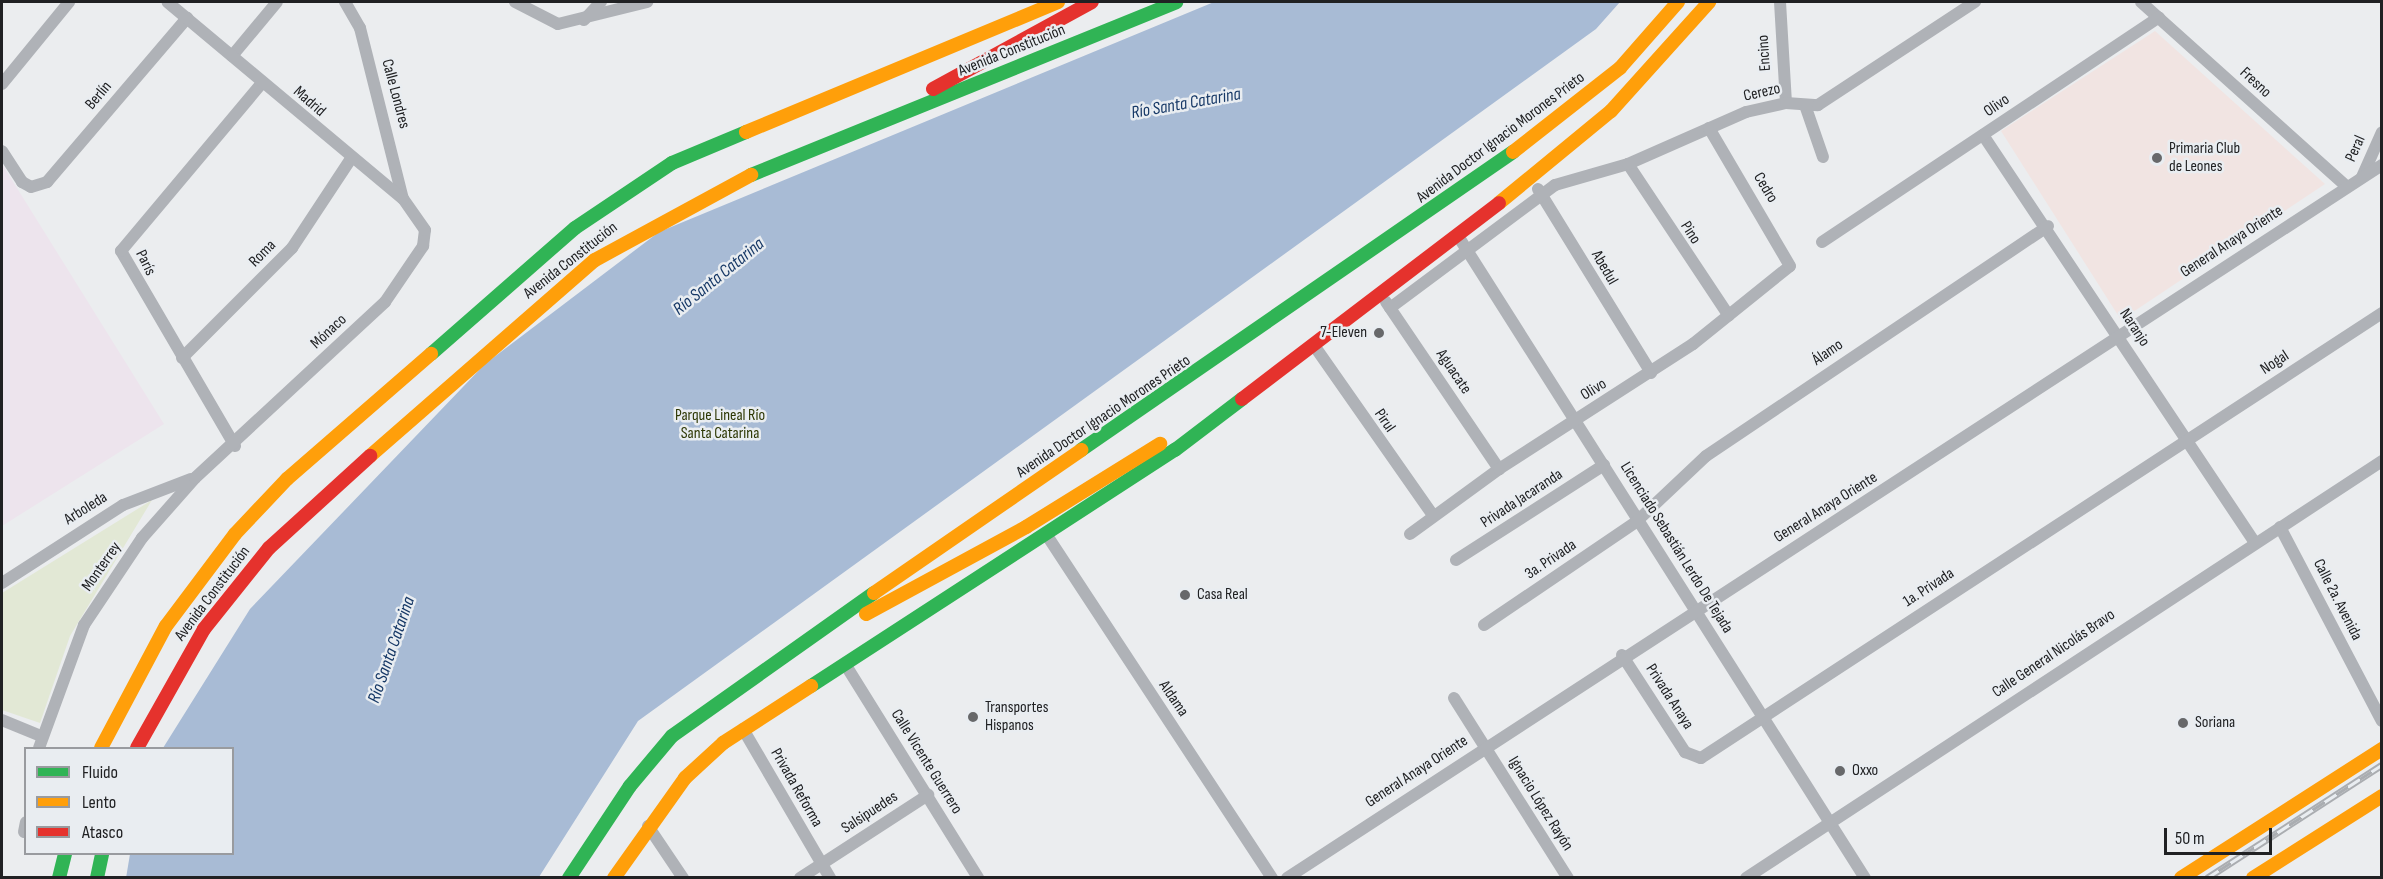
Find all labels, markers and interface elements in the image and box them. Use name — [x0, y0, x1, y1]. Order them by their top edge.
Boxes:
street label: Avenida Constitución — [956, 21, 1068, 81]
street label: Encino — [1754, 34, 1776, 72]
street label: Calle Londres — [377, 57, 413, 131]
street label: Fresno — [2235, 64, 2275, 102]
street label: Avenida Doctor Ignacio Morones Prieto — [1413, 68, 1589, 208]
street label: Berlín — [82, 78, 116, 114]
street label: Cerezo — [1742, 79, 1782, 107]
street label: Madrid — [289, 83, 329, 121]
water label: Río Santa Catarina — [1130, 84, 1242, 124]
street label: Olivo — [1980, 91, 2014, 121]
street label: Peral — [2342, 133, 2370, 165]
place label: Primaria Club de Leones — [2169, 139, 2240, 177]
marker: Primaria Club de Leones — [2150, 151, 2164, 165]
street label: Cedro — [1749, 169, 1781, 207]
street label: General Anaya Oriente — [2177, 202, 2287, 282]
street label: Pino — [1676, 218, 1704, 248]
street label: Avenida Constitución — [520, 219, 622, 303]
water label: Río Santa Catarina — [669, 234, 769, 320]
street label: Roma — [246, 237, 280, 271]
street label: París — [131, 247, 159, 279]
street label: Abedul — [1587, 247, 1621, 289]
street label: Naranjo — [2115, 306, 2153, 350]
street label: Mónaco — [307, 311, 351, 353]
place label: 7-Eleven — [1320, 323, 1367, 343]
marker: 7-Eleven — [1372, 326, 1386, 340]
street label: Álamo — [1809, 336, 1847, 370]
street label: Aguacate — [1431, 346, 1475, 398]
street label: Nogal — [2257, 347, 2293, 379]
street label: Avenida Doctor Ignacio Morones Prieto — [1013, 352, 1195, 482]
street label: Olivo — [1578, 375, 1610, 405]
park label: Parque Lineal Río Santa Catarina — [675, 406, 765, 444]
street label: Pirul — [1369, 406, 1399, 436]
street label: Licenciado Sebastián Lerdo De Tejada — [1615, 459, 1737, 637]
street label: Privada Jacaranda — [1477, 465, 1567, 533]
street label: General Anaya Oriente — [1771, 468, 1881, 548]
street label: Arboleda — [61, 488, 111, 530]
street label: 3a. Privada — [1522, 536, 1580, 584]
street label: Monterrey — [78, 539, 126, 595]
street label: Avenida Constitución — [171, 543, 255, 645]
street label: Calle 2a. Avenida — [2308, 556, 2366, 644]
street label: 1a. Privada — [1900, 565, 1958, 611]
place label: Casa Real — [1197, 585, 1248, 605]
marker: Casa Real — [1178, 588, 1192, 602]
water label: Río Santa Catarina — [364, 594, 420, 706]
street label: Calle General Nicolás Bravo — [1989, 606, 2119, 702]
street label: Privada Anaya — [1641, 661, 1697, 733]
street label: Aldama — [1154, 677, 1192, 721]
place label: Transportes Hispanos — [985, 698, 1048, 736]
street label: Calle Vicente Guerrero — [886, 706, 966, 818]
marker: Transportes Hispanos — [966, 710, 980, 724]
place label: Soriana — [2195, 713, 2235, 733]
marker: Soriana — [2176, 716, 2190, 730]
street label: General Anaya Oriente — [1362, 732, 1472, 812]
street label: Privada Reforma — [766, 745, 826, 831]
legend — [24, 747, 234, 855]
street label: Ignacio López Rayón — [1503, 753, 1577, 855]
place label: Oxxo — [1852, 761, 1878, 781]
text: Fluido — [82, 762, 118, 783]
marker: Oxxo — [1833, 764, 1847, 778]
street label: Salsipuedes — [838, 788, 902, 838]
text: Lento — [82, 792, 116, 813]
scale bar — [2167, 816, 2275, 854]
text: Atasco — [82, 822, 123, 843]
text: 50 m — [2175, 828, 2205, 849]

